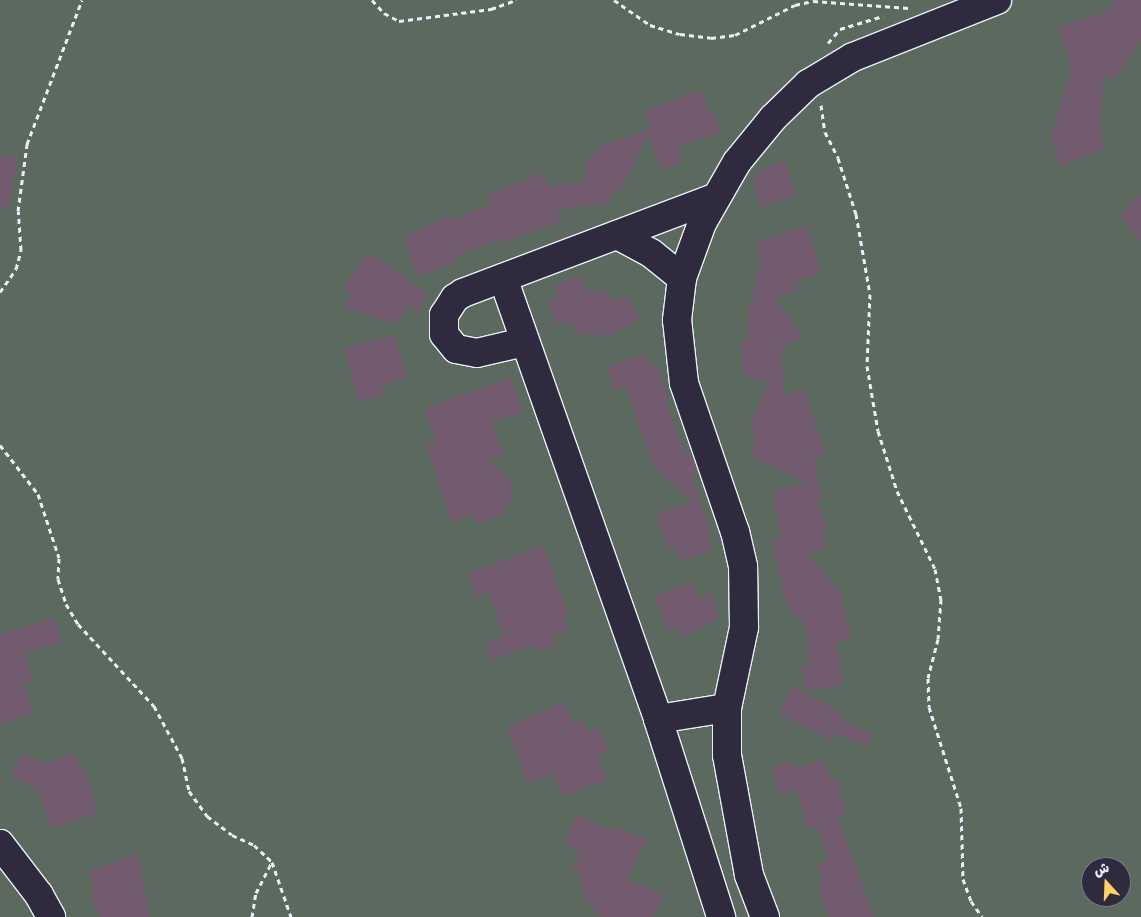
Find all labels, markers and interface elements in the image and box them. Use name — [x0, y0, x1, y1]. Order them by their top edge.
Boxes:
north arrow — [1081, 857, 1131, 907]
text: ش — [1091, 857, 1112, 880]

